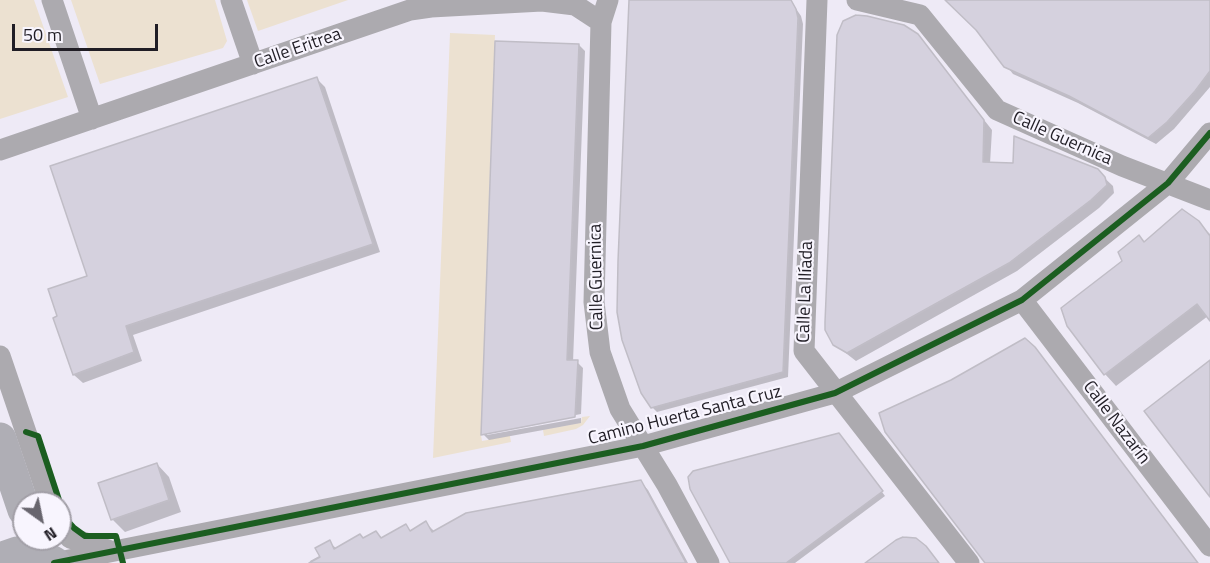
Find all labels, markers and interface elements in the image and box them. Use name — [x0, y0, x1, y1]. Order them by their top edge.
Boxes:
scale bar — [15, 12, 160, 50]
text: 50 m — [23, 21, 62, 48]
street label: Calle Eritrea — [252, 24, 344, 74]
street label: Calle Guernica — [1009, 107, 1115, 171]
street label: Calle Guernica — [585, 224, 609, 330]
street label: Calle La Ilíada — [793, 241, 819, 343]
street label: Calle Nazarín — [1078, 377, 1154, 469]
street label: Camino Huerta Santa Cruz — [586, 381, 784, 451]
north arrow — [12, 491, 72, 551]
text: N — [40, 521, 62, 548]

